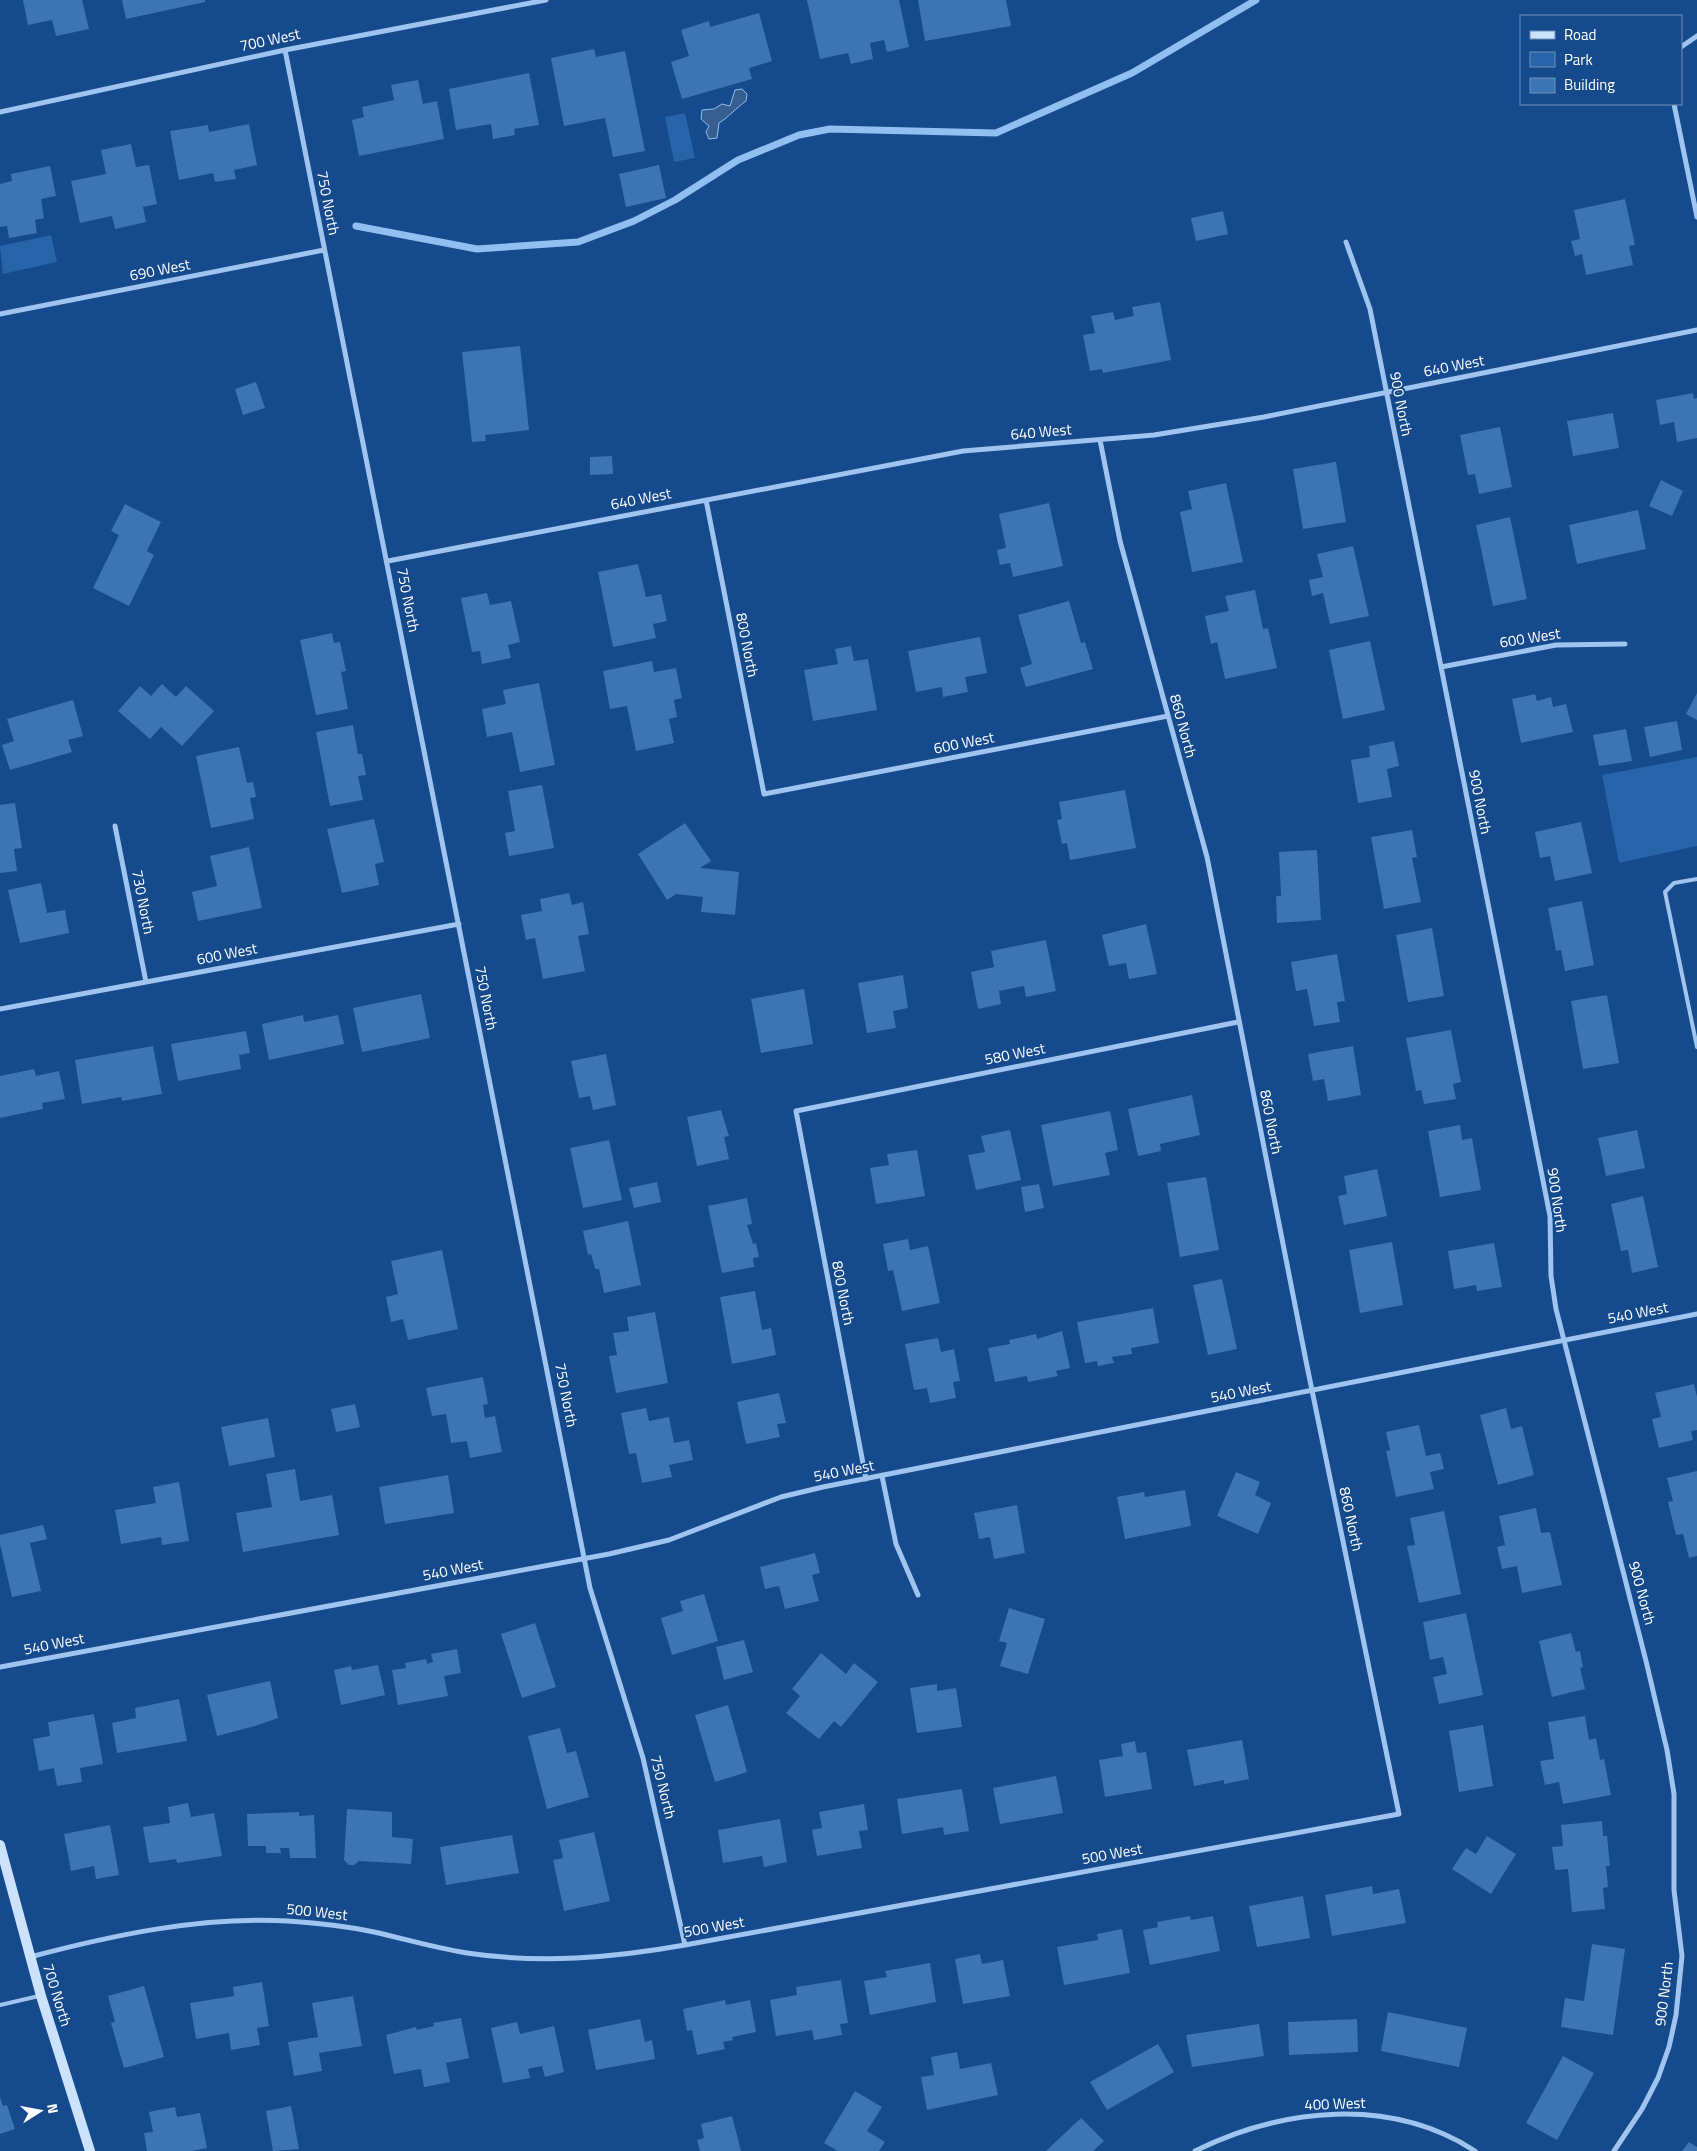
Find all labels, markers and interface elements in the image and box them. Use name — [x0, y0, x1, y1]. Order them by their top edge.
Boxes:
legend — [1520, 15, 1682, 105]
street label: 700 West — [238, 22, 303, 57]
text: Road — [1564, 23, 1596, 46]
text: Park — [1564, 48, 1593, 71]
text: Building — [1564, 73, 1615, 96]
street label: 750 North — [311, 169, 346, 237]
street label: 690 West — [128, 252, 193, 287]
street label: 640 West — [1422, 348, 1487, 383]
street label: 900 North — [1384, 370, 1419, 438]
street label: 640 West — [1009, 417, 1073, 446]
street label: 640 West — [609, 481, 674, 516]
street label: 750 North — [391, 566, 426, 634]
street label: 800 North — [730, 611, 765, 679]
street label: 600 West — [1498, 621, 1563, 654]
street label: 860 North — [1164, 692, 1203, 760]
street label: 600 West — [932, 725, 997, 760]
street label: 900 North — [1463, 768, 1498, 836]
street label: 730 North — [126, 868, 161, 936]
street label: 600 West — [195, 936, 260, 971]
street label: 750 North — [469, 964, 504, 1032]
street label: 580 West — [983, 1036, 1048, 1071]
street label: 860 North — [1254, 1088, 1289, 1156]
street label: 900 North — [1542, 1166, 1573, 1234]
street label: 800 North — [826, 1259, 861, 1327]
street label: 540 West — [1606, 1295, 1671, 1330]
street label: 750 North — [549, 1361, 584, 1429]
street label: 540 West — [1209, 1374, 1274, 1409]
street label: 540 West — [812, 1453, 877, 1488]
street label: 860 North — [1333, 1485, 1369, 1553]
street label: 540 West — [421, 1552, 486, 1587]
street label: 900 North — [1623, 1559, 1662, 1627]
street label: 540 West — [22, 1626, 87, 1661]
street label: 750 North — [644, 1753, 683, 1821]
street label: 500 West — [1080, 1837, 1145, 1870]
street label: 500 West — [285, 1897, 349, 1926]
street label: 500 West — [682, 1910, 747, 1943]
street label: 700 North — [37, 1960, 78, 2029]
street label: 900 North — [1648, 1960, 1679, 2028]
north arrow — [15, 2086, 65, 2136]
street label: 400 West — [1304, 2091, 1367, 2116]
text: N — [42, 2102, 64, 2115]

